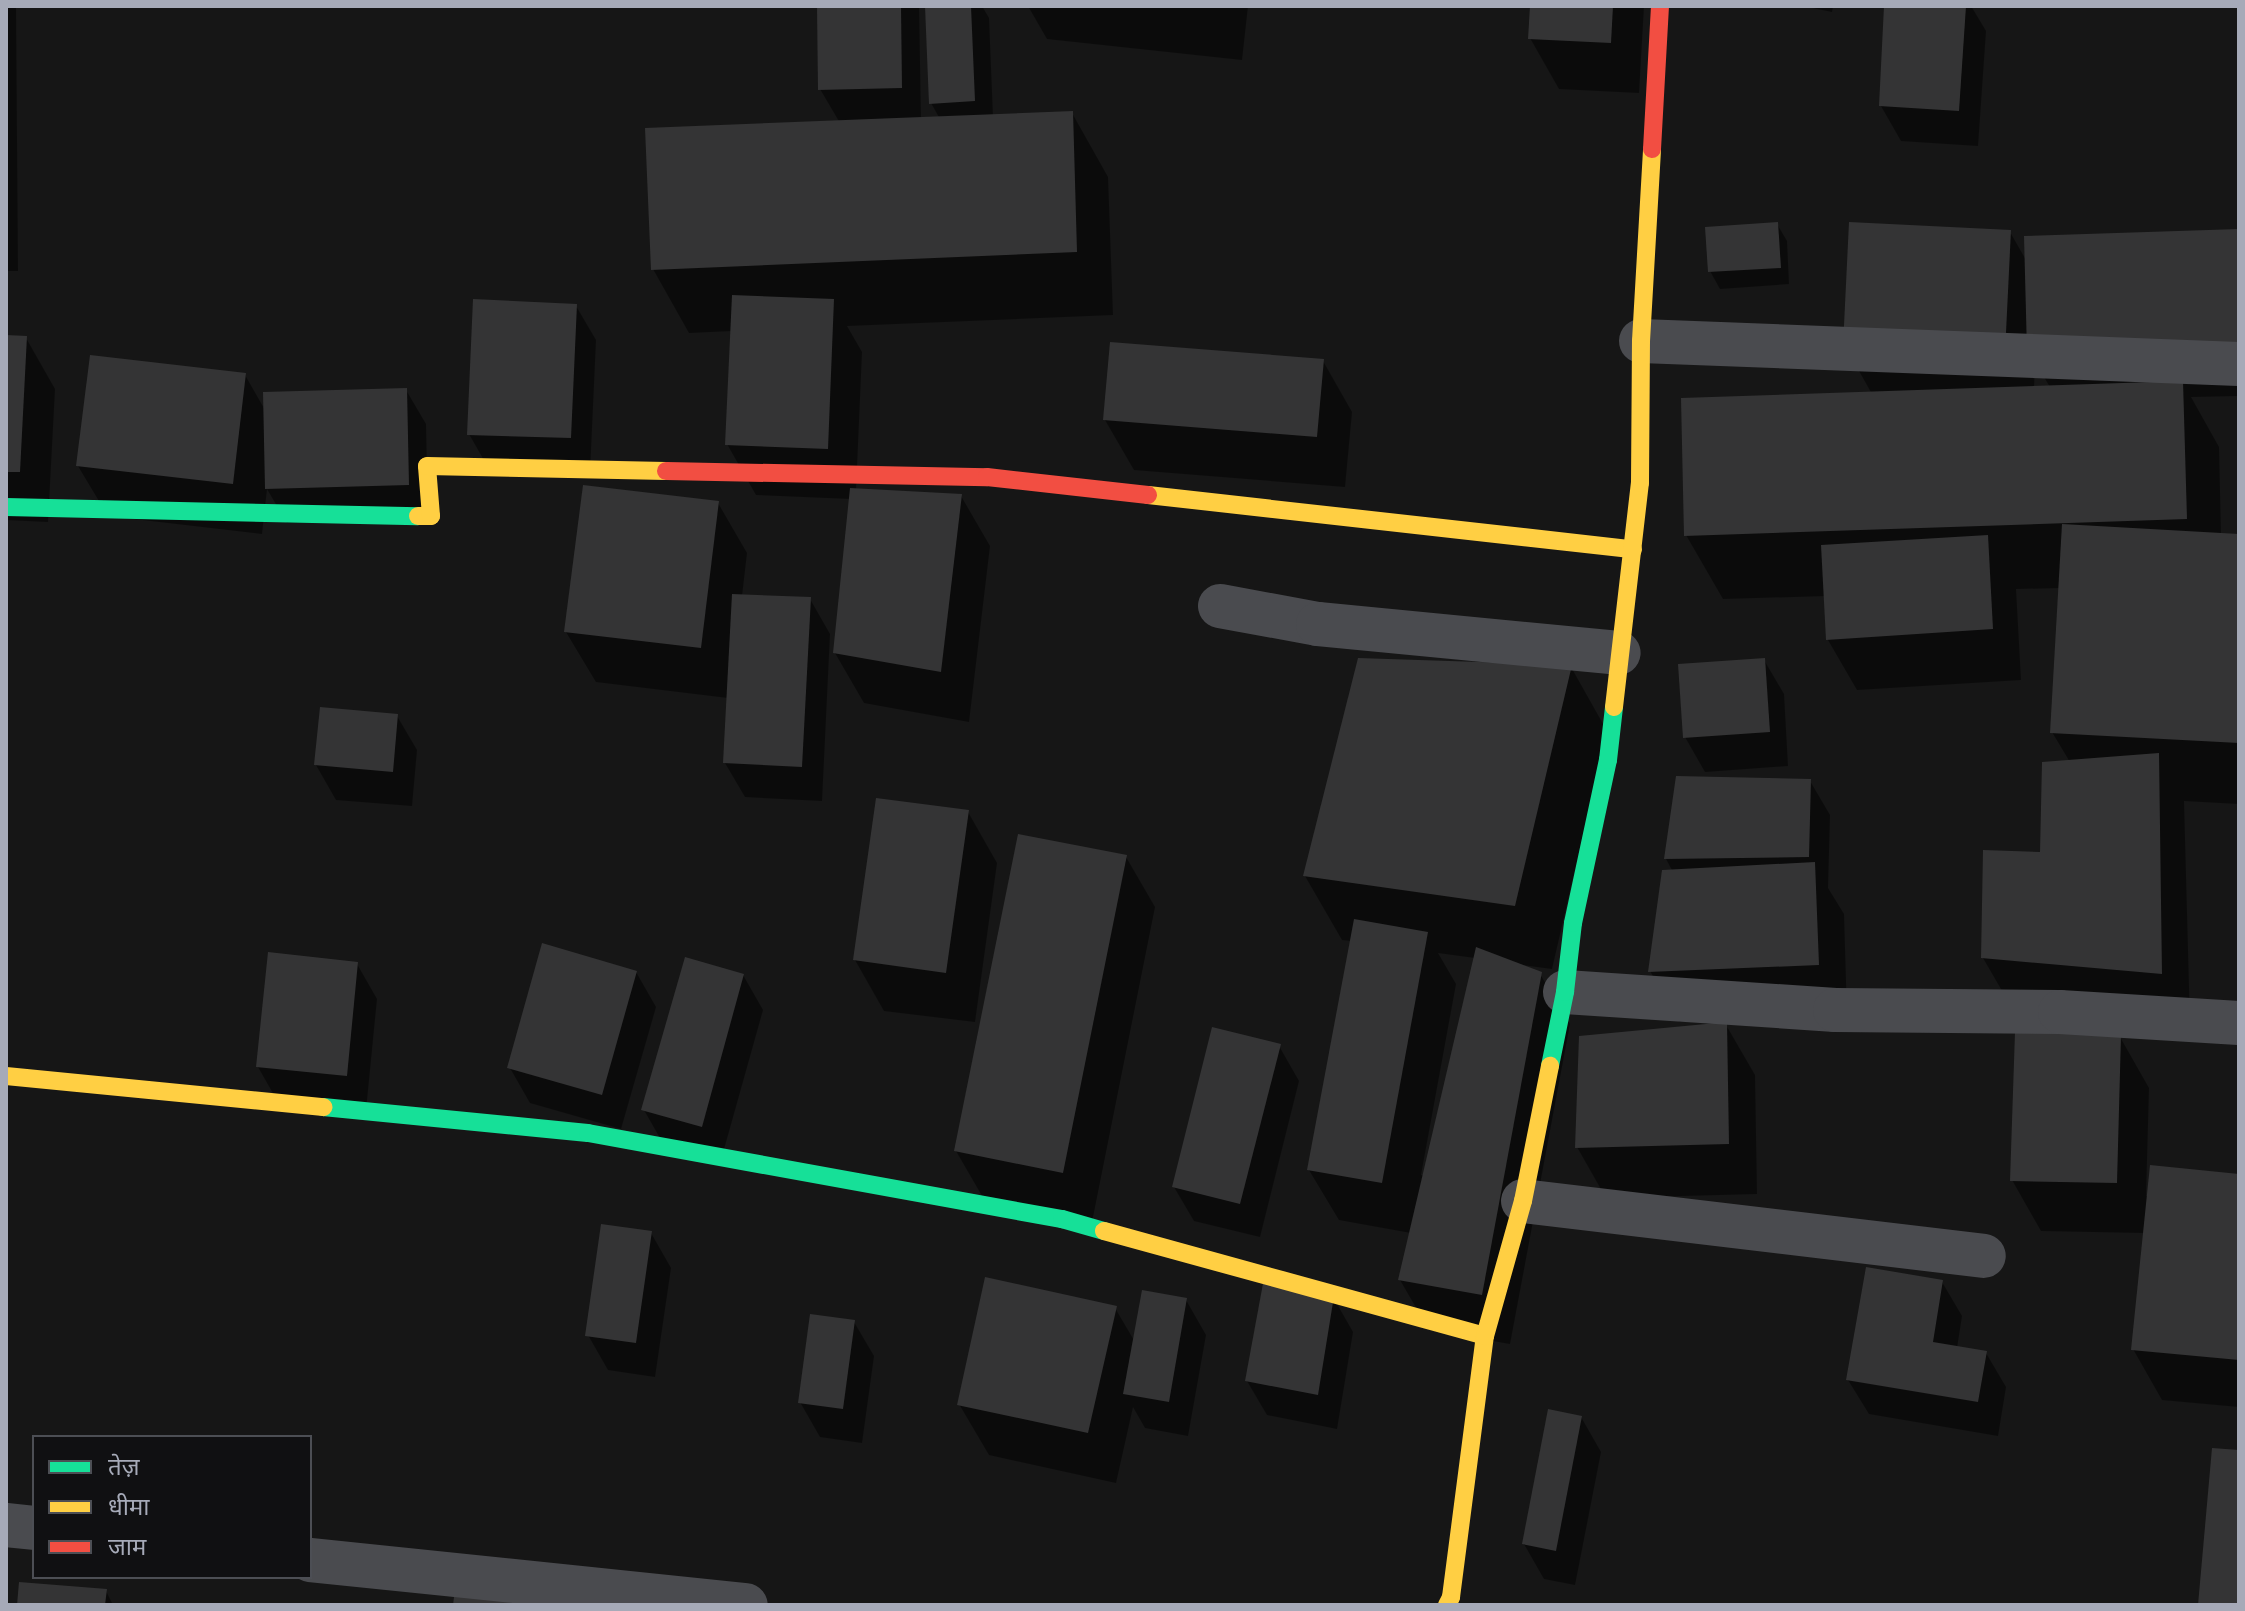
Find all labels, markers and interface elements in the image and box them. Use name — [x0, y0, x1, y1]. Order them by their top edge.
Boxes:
legend — [32, 1435, 312, 1579]
text: तेज़ — [108, 1450, 140, 1482]
text: धीमा — [108, 1490, 150, 1522]
text: जाम — [108, 1530, 146, 1562]

